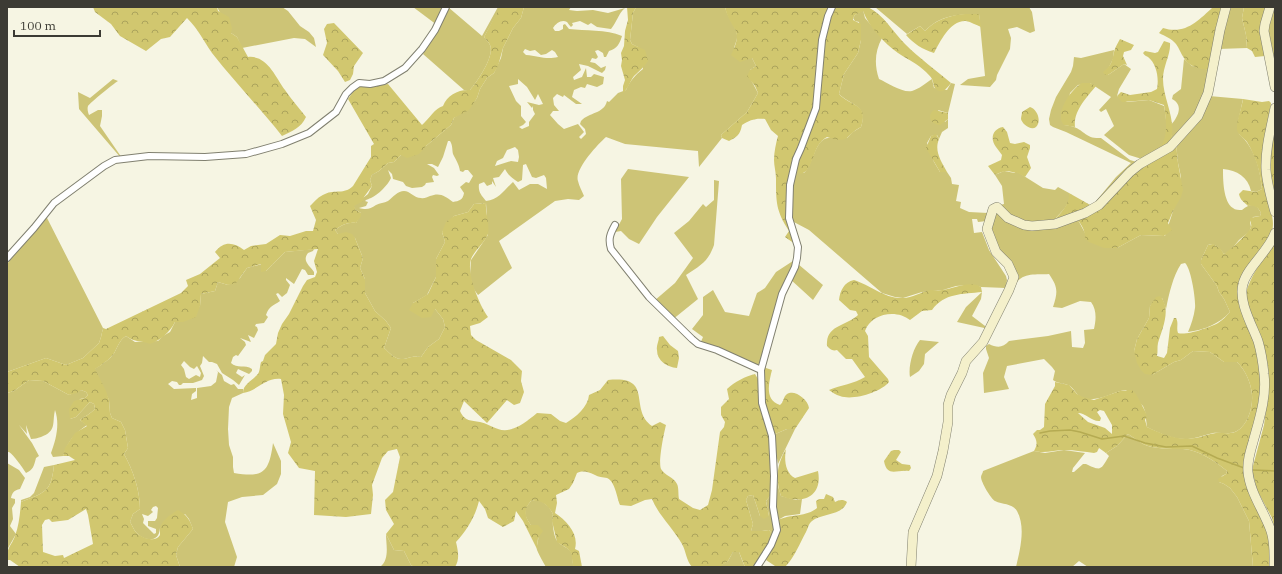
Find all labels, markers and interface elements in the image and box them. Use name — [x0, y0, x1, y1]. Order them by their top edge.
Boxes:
scale bar — [14, 12, 100, 38]
text: 100 m — [20, 18, 56, 33]

